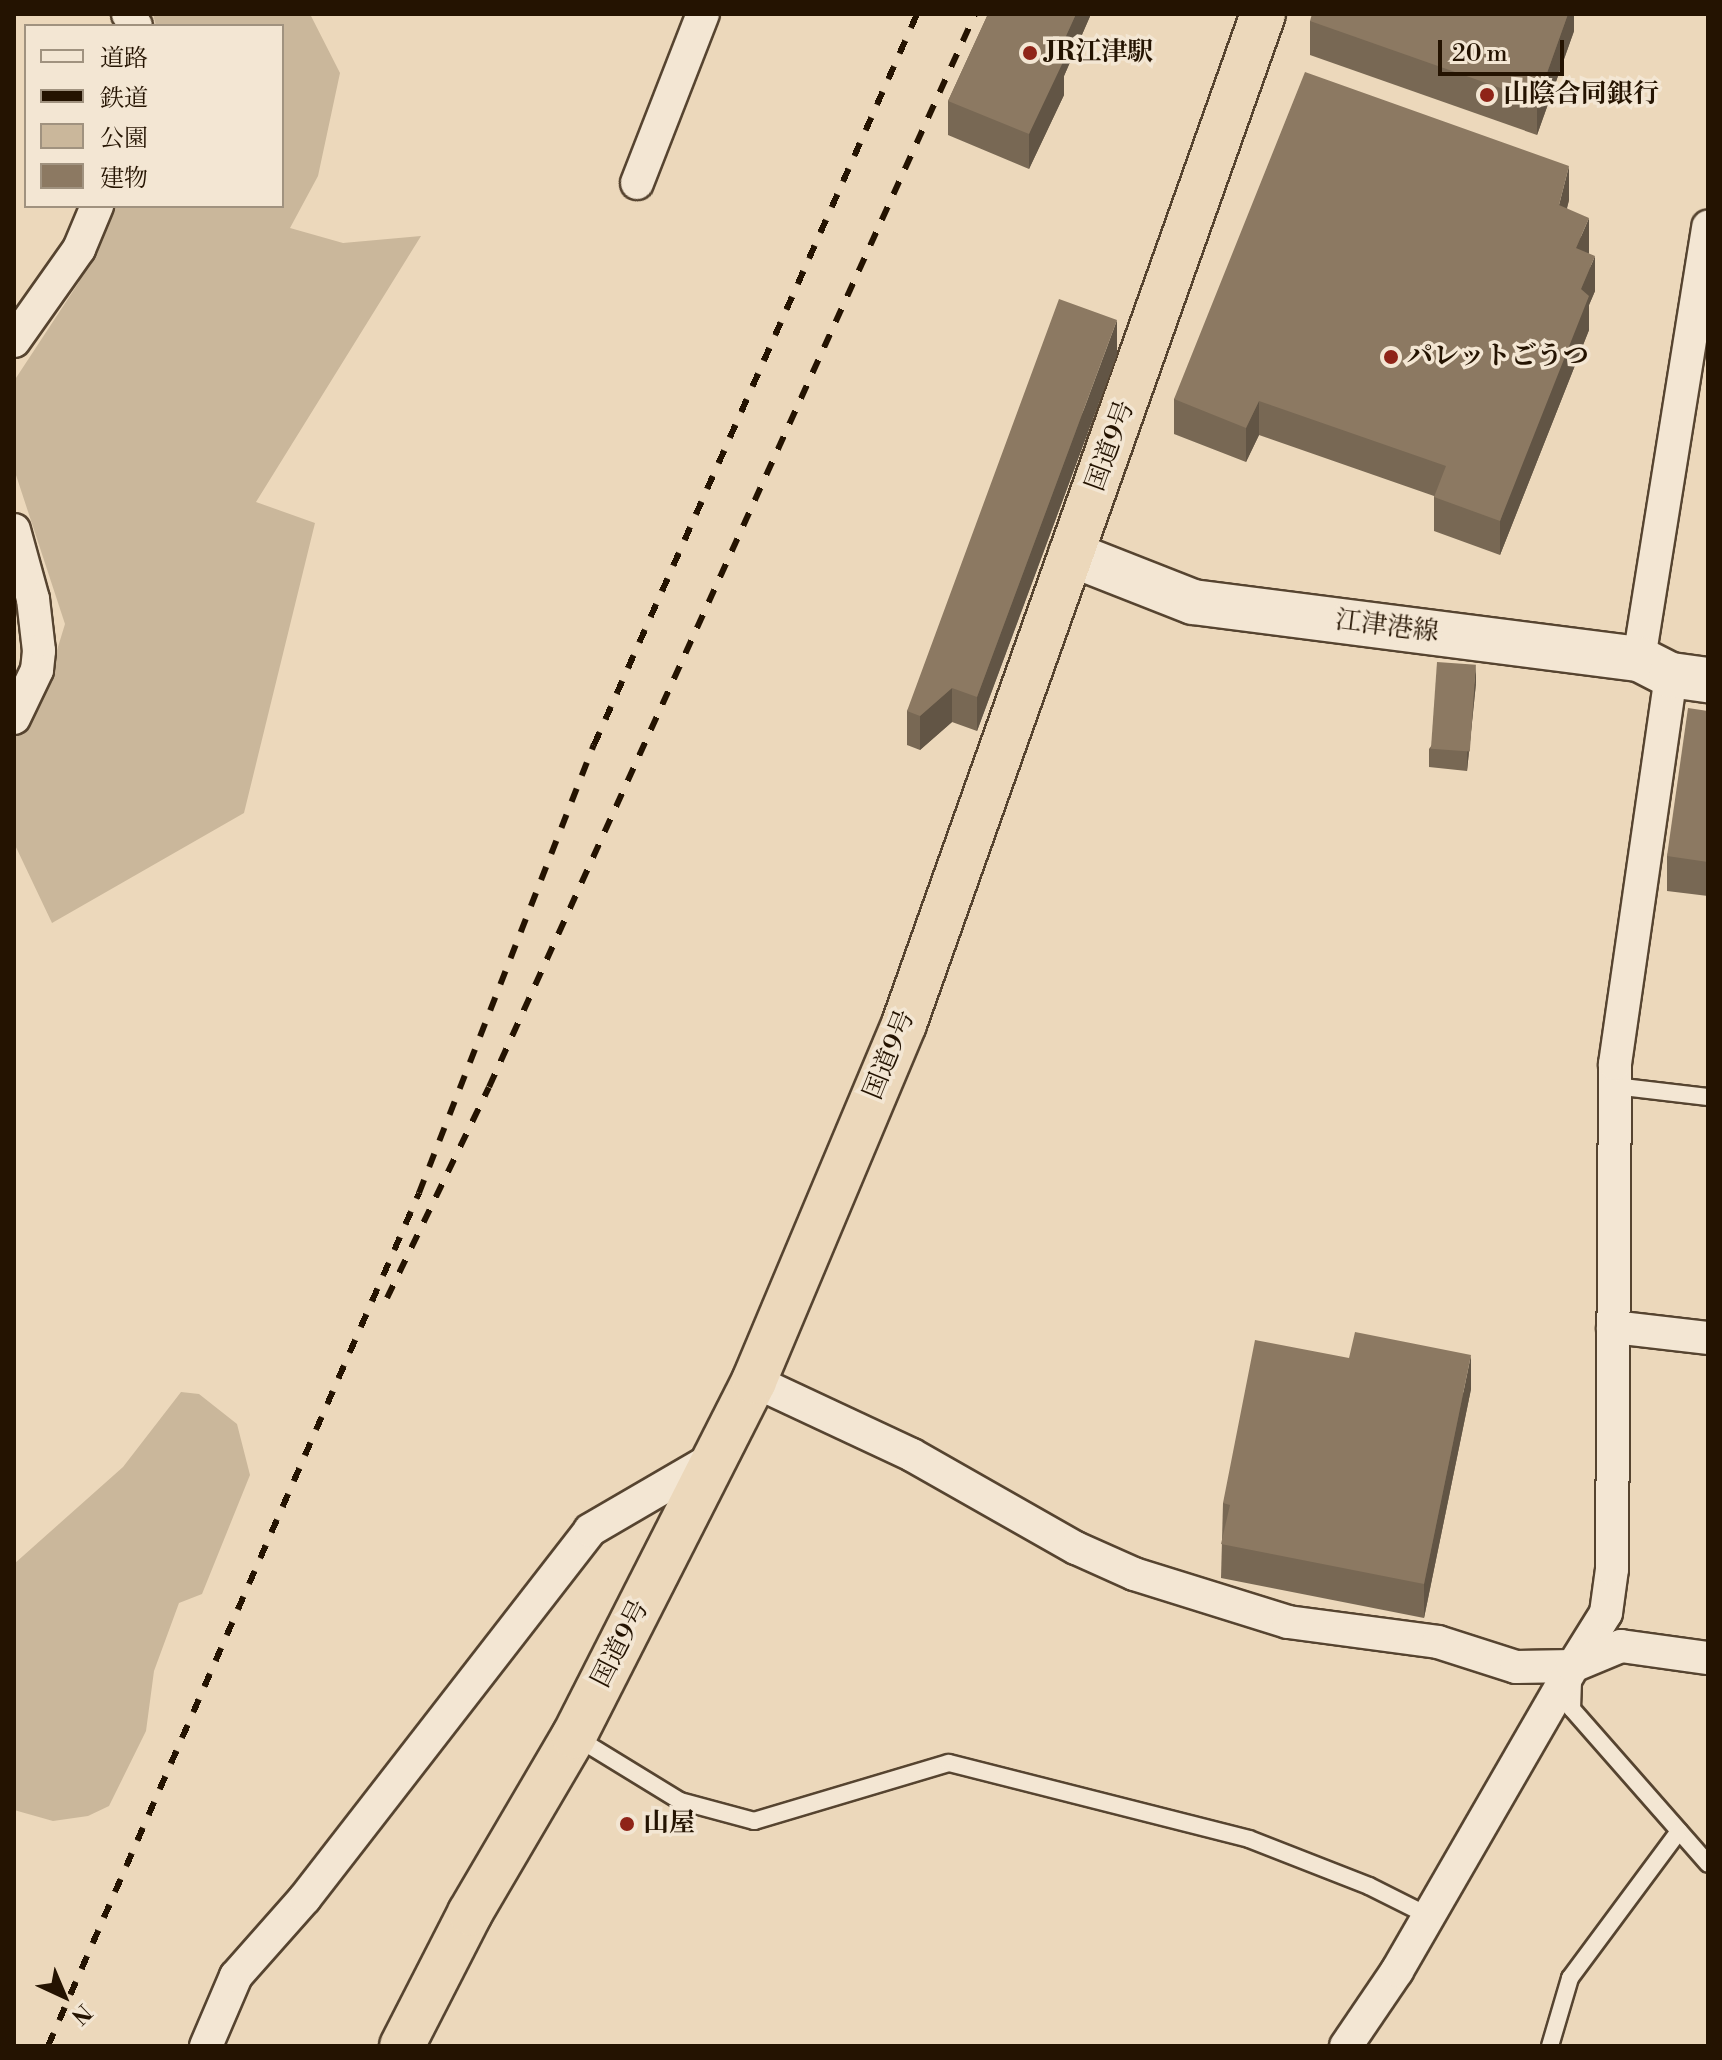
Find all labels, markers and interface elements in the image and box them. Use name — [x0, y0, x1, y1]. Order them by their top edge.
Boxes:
legend — [24, 24, 284, 208]
scale bar — [1442, 24, 1568, 74]
place label: JR江津駅 — [1046, 37, 1153, 69]
text: 20 m — [1452, 39, 1508, 69]
text: 道路 — [100, 44, 148, 74]
marker: JR江津駅 — [1021, 44, 1039, 62]
place label: 山陰合同銀行 — [1503, 79, 1659, 111]
text: 鉄道 — [100, 84, 148, 114]
marker: 山陰合同銀行 — [1478, 86, 1496, 104]
text: 公園 — [100, 124, 148, 154]
text: 建物 — [100, 164, 148, 194]
place label: パレットごうつ — [1407, 341, 1589, 373]
marker: パレットごうつ — [1382, 348, 1400, 366]
street label: 国道9号 — [1080, 397, 1142, 495]
street label: 江津港線 — [1333, 605, 1441, 649]
street label: 国道9号 — [858, 1006, 922, 1104]
street label: 国道9号 — [586, 1595, 656, 1693]
place label: 山屋 — [643, 1808, 695, 1840]
marker: 山屋 — [618, 1815, 636, 1833]
north arrow — [24, 1956, 104, 2036]
text: N — [65, 1998, 97, 2029]

